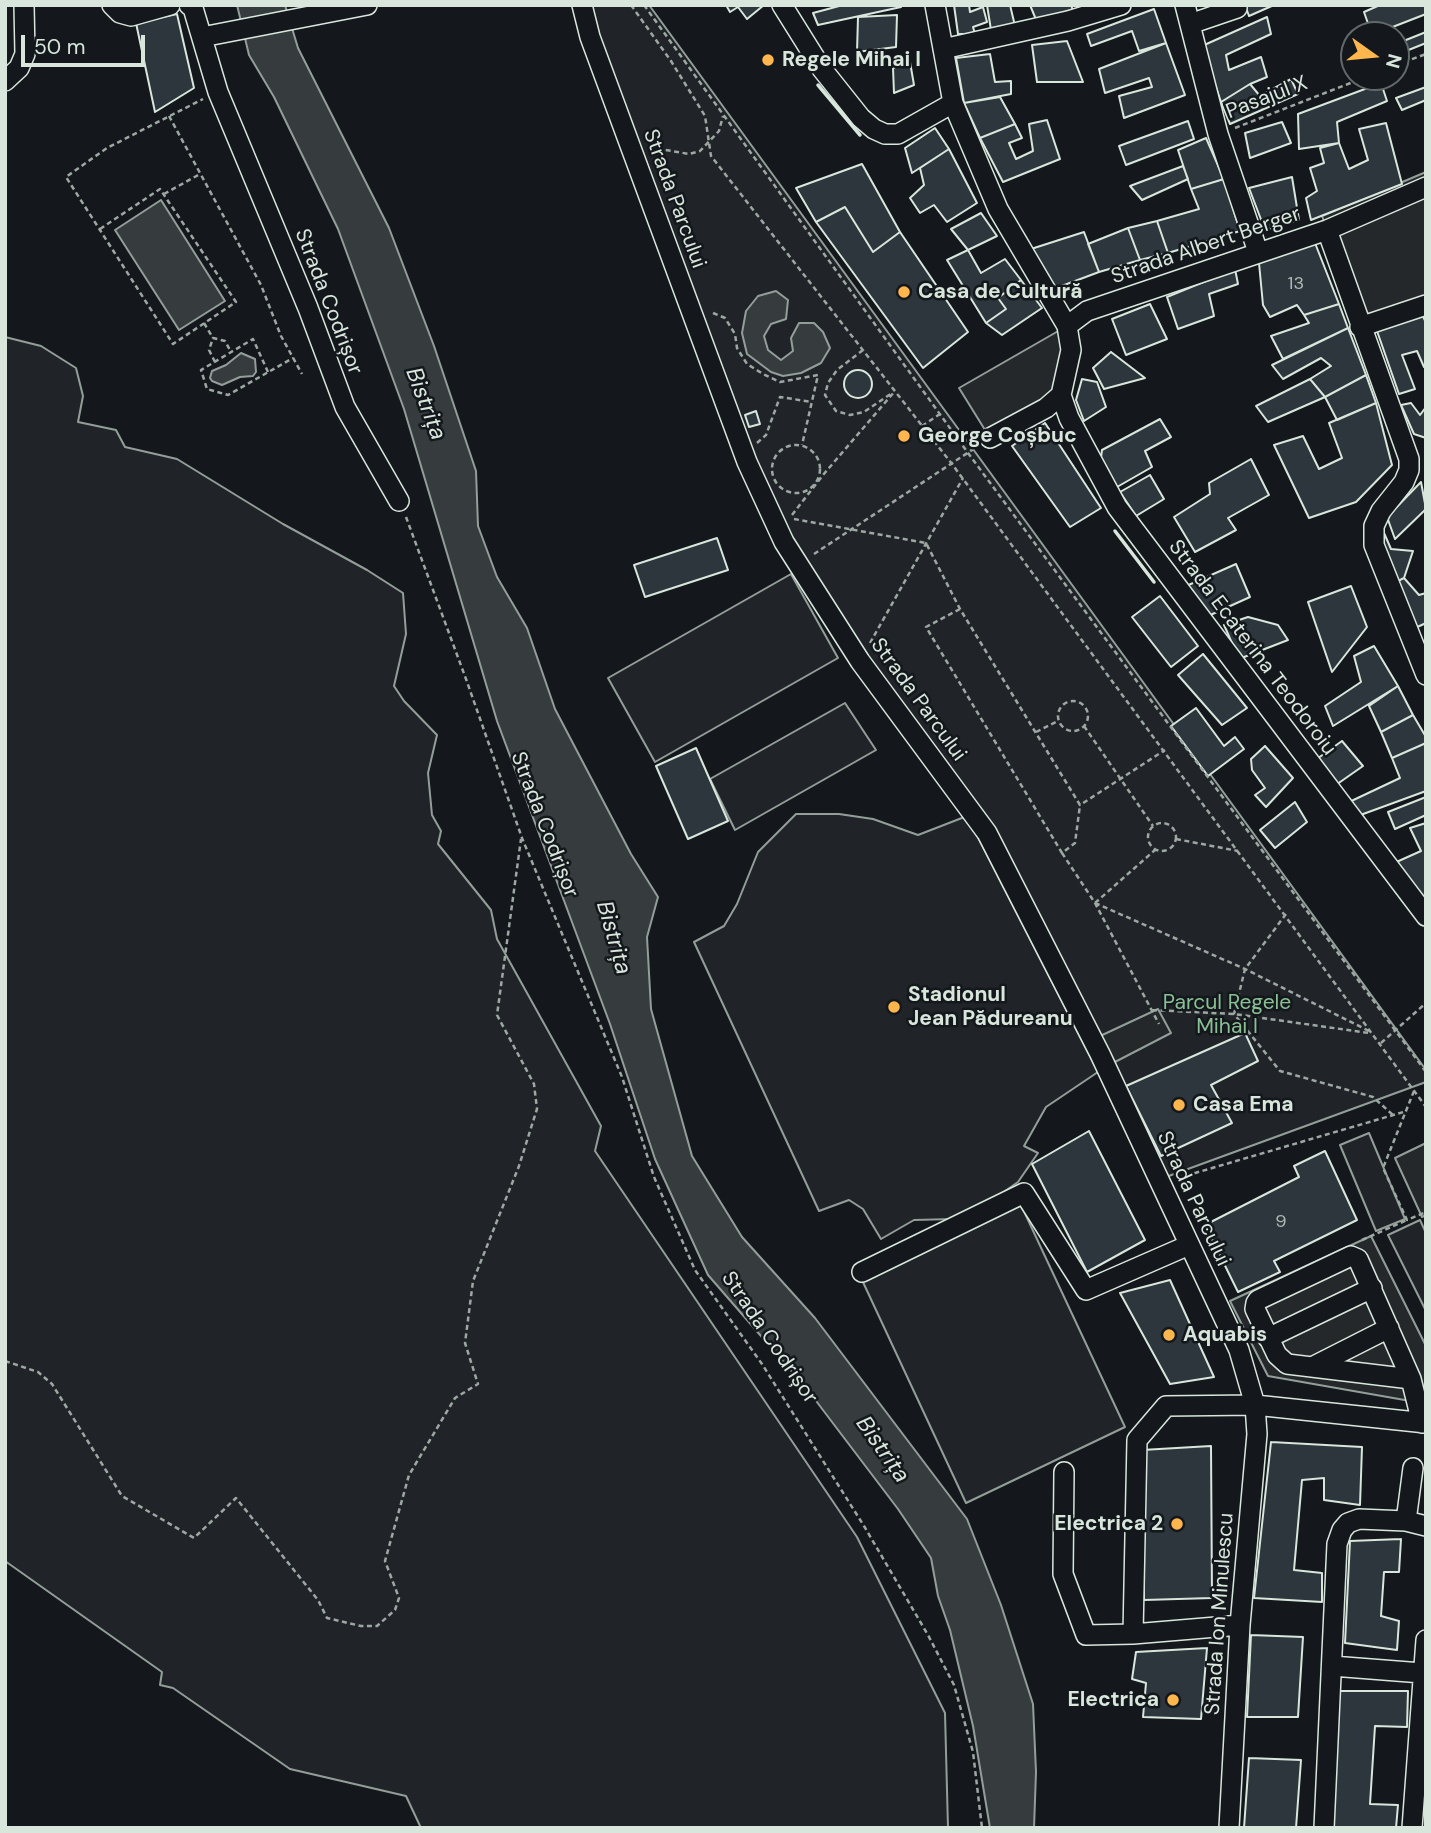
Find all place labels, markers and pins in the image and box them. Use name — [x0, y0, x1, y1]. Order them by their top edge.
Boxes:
place label: Regele Mihai I — [782, 47, 921, 73]
marker: Regele Mihai I — [760, 52, 776, 68]
place label: Casa de Cultură — [918, 279, 1083, 305]
marker: Casa de Cultură — [896, 284, 912, 300]
place label: George Coșbuc — [918, 423, 1077, 449]
marker: George Coșbuc — [896, 428, 912, 444]
place label: Stadionul Jean Pădureanu — [908, 982, 1073, 1032]
marker: Stadionul Jean Pădureanu — [886, 999, 902, 1015]
place label: Casa Ema — [1193, 1092, 1294, 1118]
marker: Casa Ema — [1171, 1097, 1187, 1113]
place label: Aquabis — [1183, 1322, 1267, 1348]
marker: Aquabis — [1161, 1327, 1177, 1343]
place label: Electrica 2 — [1054, 1511, 1163, 1537]
marker: Electrica 2 — [1169, 1516, 1185, 1532]
place label: Electrica — [1067, 1687, 1159, 1713]
marker: Electrica — [1165, 1692, 1181, 1708]

